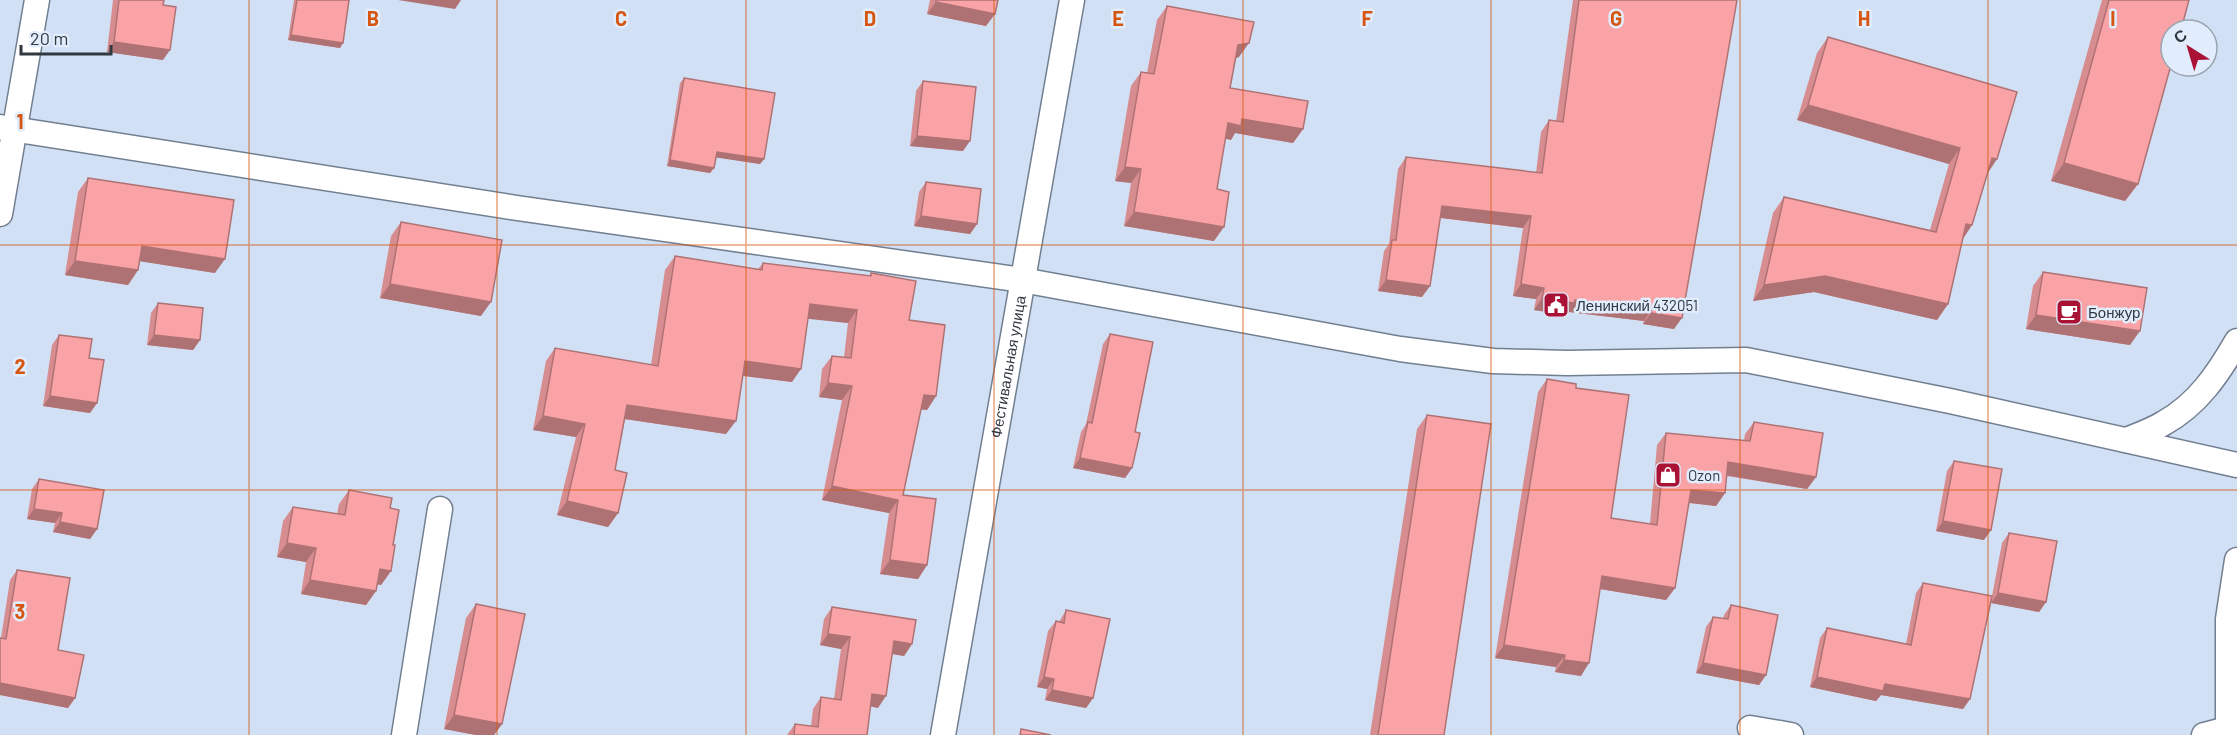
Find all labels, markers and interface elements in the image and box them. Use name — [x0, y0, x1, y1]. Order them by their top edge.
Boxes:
text: B — [367, 6, 379, 30]
text: C — [615, 6, 627, 30]
text: D — [864, 6, 876, 30]
text: E — [1112, 6, 1124, 30]
text: F — [1361, 6, 1373, 30]
text: G — [1610, 6, 1622, 30]
text: H — [1858, 6, 1870, 30]
text: I — [2110, 6, 2116, 30]
scale bar — [21, 18, 111, 56]
north arrow — [2159, 18, 2219, 78]
text: С — [2169, 24, 2190, 47]
text: 20 m — [30, 27, 68, 49]
text: 1 — [16, 109, 24, 133]
public building icon: Ленинский 432051 — [1541, 290, 1571, 320]
street label: Фестивальная улица — [986, 293, 1029, 439]
place label: Ленинский 432051 — [1576, 296, 1698, 314]
cafe icon: Бонжур — [2054, 297, 2084, 327]
place label: Бонжур — [2088, 303, 2140, 321]
text: 2 — [14, 354, 26, 378]
shop icon: Ozon — [1653, 460, 1683, 490]
place label: Ozon — [1688, 466, 1720, 484]
text: 3 — [15, 599, 25, 623]

